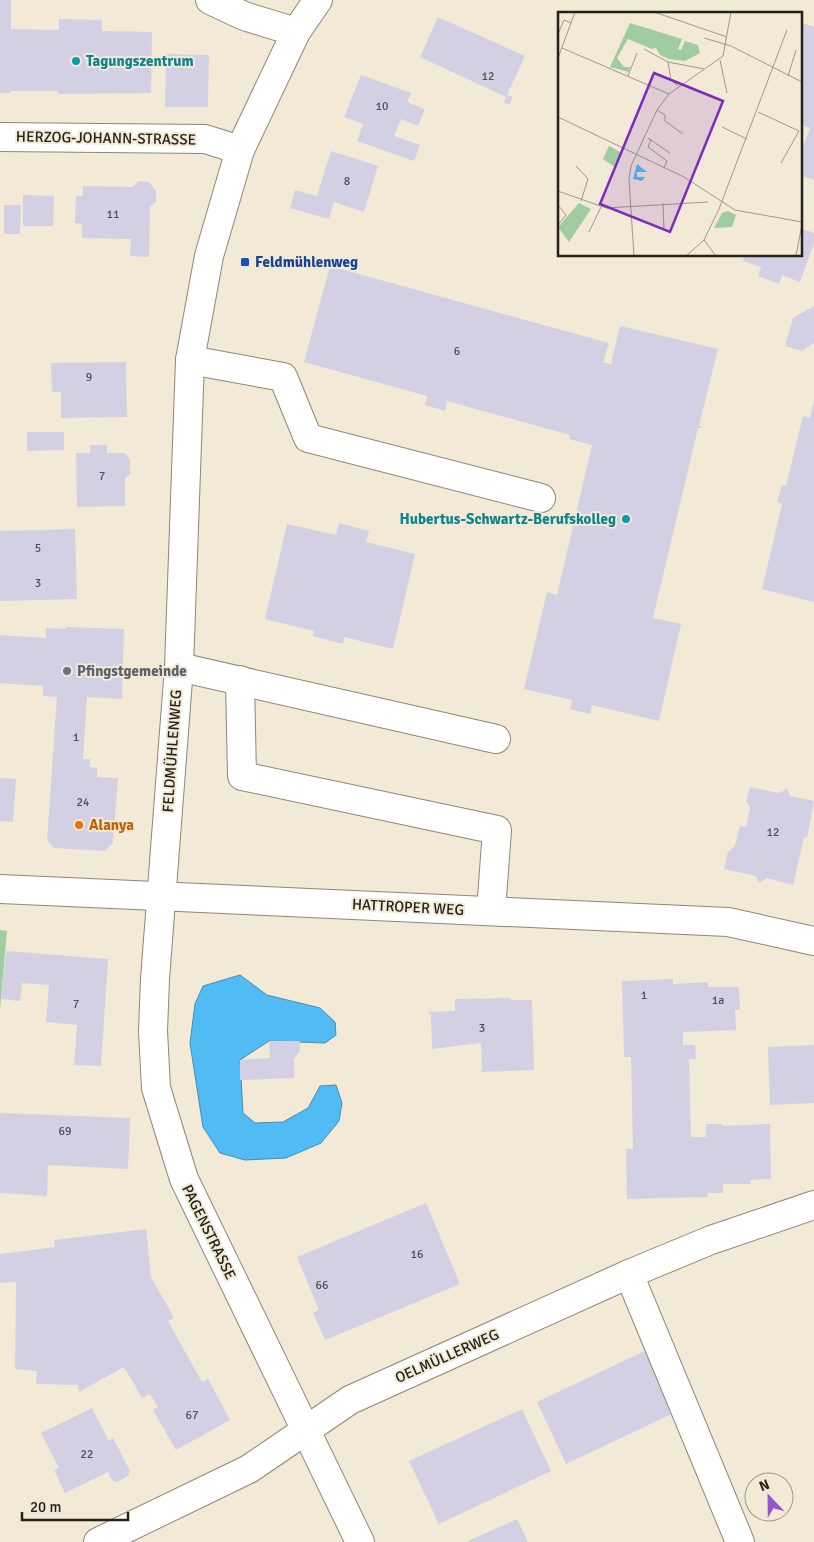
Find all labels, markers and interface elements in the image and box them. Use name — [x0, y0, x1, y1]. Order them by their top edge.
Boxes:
inset map — [558, 12, 802, 256]
place label: Tagungszentrum — [86, 52, 194, 70]
marker: Tagungszentrum — [70, 55, 82, 67]
house number: 12 — [482, 69, 494, 84]
house number: 10 — [376, 99, 388, 114]
street label: HERZOG-JOHANN-STRASSE — [16, 127, 196, 149]
house number: 8 — [344, 174, 350, 189]
house number: 11 — [107, 207, 119, 222]
place label: Feldmühlenweg — [255, 253, 358, 271]
marker: Feldmühlenweg — [239, 256, 251, 268]
house number: 6 — [454, 344, 460, 359]
house number: 9 — [86, 370, 92, 385]
house number: 7 — [99, 469, 105, 484]
place label: Hubertus-Schwartz-Berufskolleg — [399, 510, 616, 528]
marker: Hubertus-Schwartz-Berufskolleg — [620, 513, 632, 525]
house number: 5 — [35, 541, 41, 556]
house number: 3 — [35, 576, 41, 591]
place label: Pfingstgemeinde — [77, 662, 187, 680]
marker: Pfingstgemeinde — [61, 665, 73, 677]
street label: FELDMÜHLENWEG — [159, 689, 185, 813]
house number: 1 — [73, 730, 79, 745]
house number: 24 — [77, 795, 90, 810]
place label: Alanya — [89, 816, 134, 834]
marker: Alanya — [73, 819, 85, 831]
house number: 12 — [767, 825, 779, 840]
street label: HATTROPER WEG — [351, 895, 465, 919]
house number: 1 — [641, 988, 647, 1003]
house number: 1a — [712, 993, 724, 1008]
house number: 7 — [73, 997, 79, 1012]
house number: 3 — [479, 1021, 485, 1036]
house number: 69 — [59, 1124, 71, 1139]
street label: PAGENSTRASSE — [178, 1182, 240, 1282]
house number: 16 — [411, 1247, 423, 1262]
house number: 66 — [316, 1278, 328, 1293]
street label: OELMÜLLERWEG — [392, 1325, 502, 1387]
house number: 67 — [186, 1408, 198, 1423]
house number: 22 — [81, 1447, 93, 1462]
north arrow — [744, 1472, 794, 1522]
text: N — [757, 1476, 772, 1495]
scale bar — [22, 1490, 129, 1522]
text: 20 m — [30, 1498, 61, 1516]

